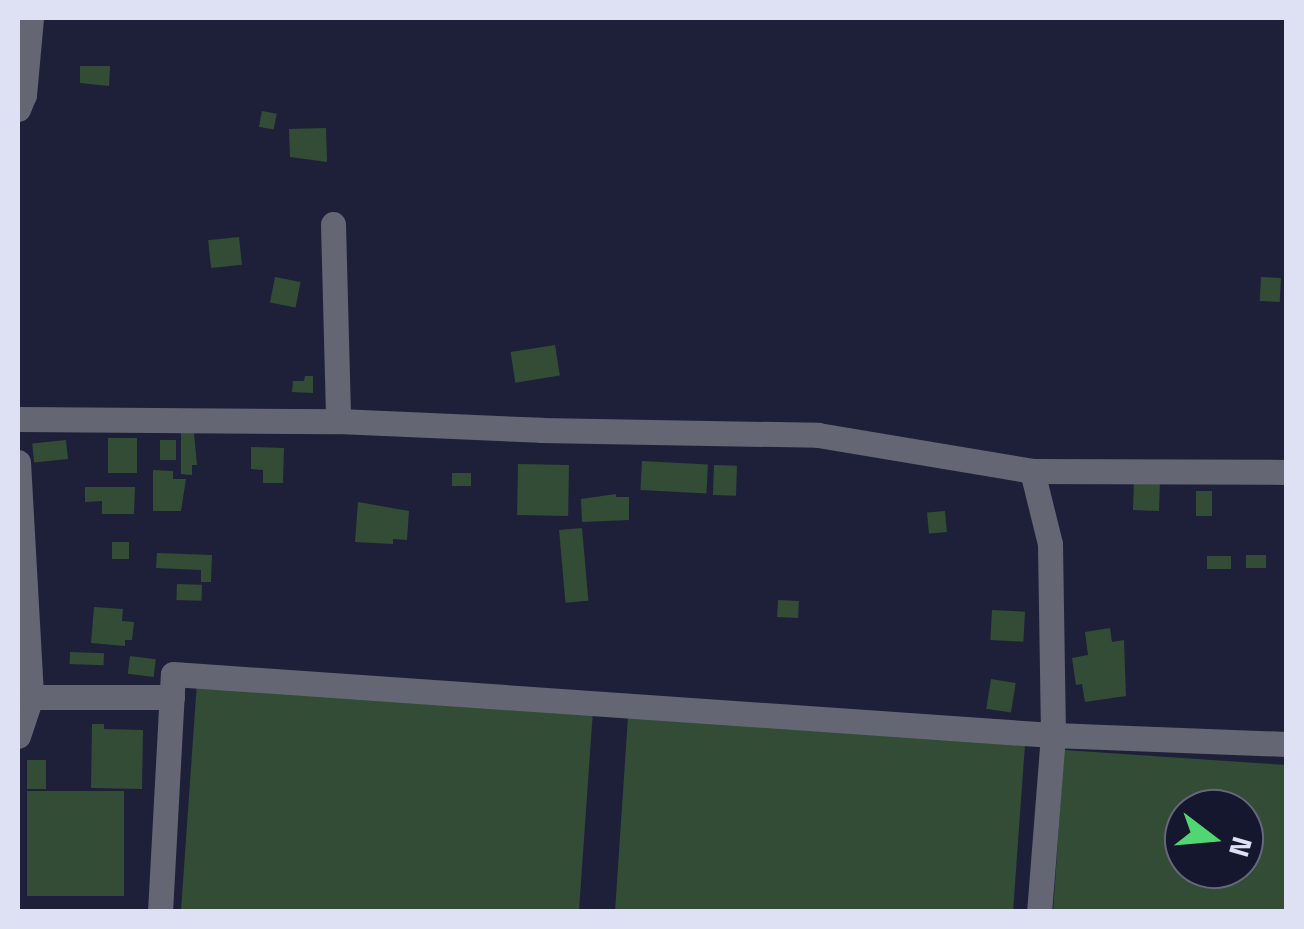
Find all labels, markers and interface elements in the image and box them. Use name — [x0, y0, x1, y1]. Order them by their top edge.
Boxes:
north arrow — [1164, 789, 1264, 889]
text: N — [1218, 832, 1265, 862]

